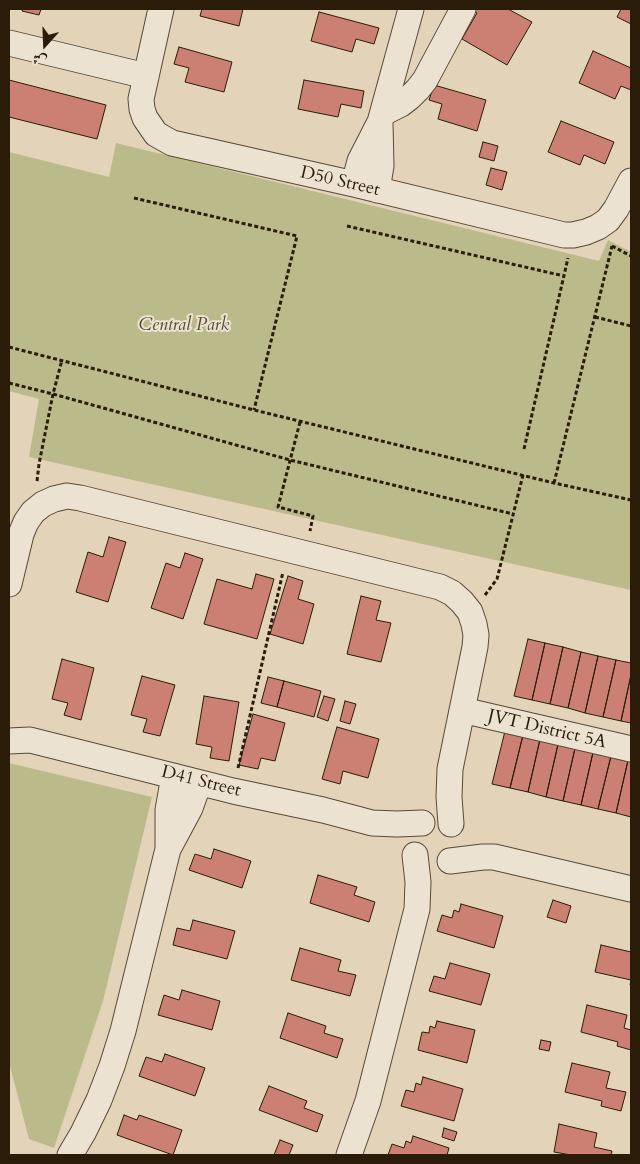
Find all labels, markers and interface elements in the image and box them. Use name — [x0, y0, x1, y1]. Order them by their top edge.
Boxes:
north arrow — [20, 20, 70, 70]
text: ش — [30, 48, 49, 71]
street label: D50 Street — [298, 162, 382, 202]
park label: Central Park — [139, 315, 229, 337]
street label: JVT District 5A — [486, 706, 608, 754]
street label: D41 Street — [159, 762, 243, 802]

